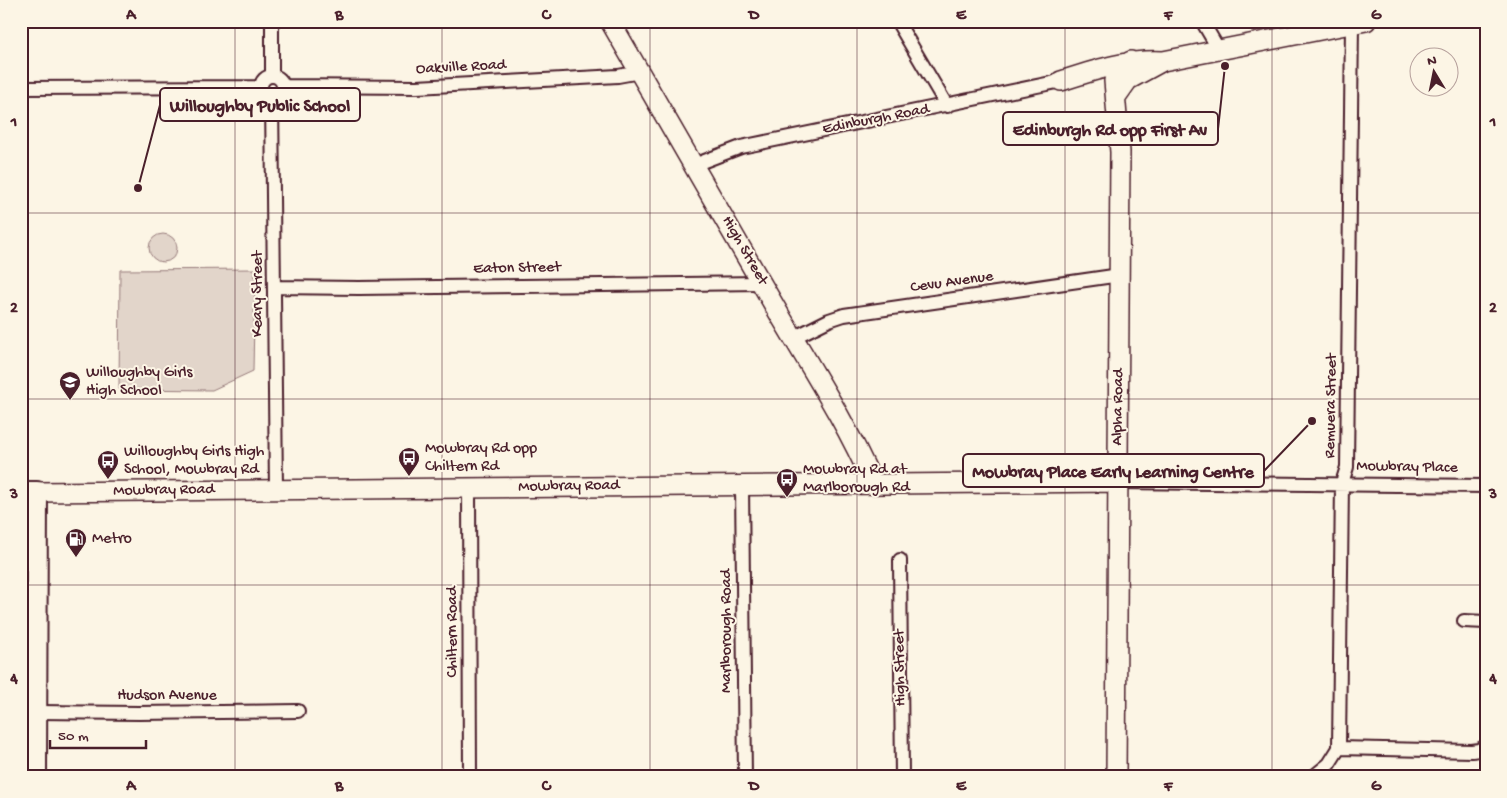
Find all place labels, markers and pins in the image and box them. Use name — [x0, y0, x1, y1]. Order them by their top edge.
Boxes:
callout: Willoughby Public School — [160, 88, 360, 121]
callout: Edinburgh Rd opp First Av — [1003, 112, 1218, 145]
place label: Willoughby Girls High School — [86, 364, 193, 401]
school or university icon: Willoughby Girls High School — [58, 370, 82, 401]
place label: Mowbray Rd opp Chiltern Rd — [425, 440, 537, 477]
place label: Willoughby Girls High School, Mowbray Rd — [124, 443, 265, 480]
bus stop icon: Mowbray Rd opp Chiltern Rd — [397, 446, 421, 477]
bus stop icon: Willoughby Girls High School, Mowbray Rd — [96, 449, 120, 480]
callout: Mowbray Place Early Learning Centre — [963, 454, 1264, 487]
place label: Mowbray Rd at Marlborough Rd — [803, 461, 911, 498]
bus stop icon: Mowbray Rd at Marlborough Rd — [775, 467, 799, 498]
fuel station icon: Metro — [64, 527, 88, 558]
place label: Metro — [92, 530, 132, 549]

